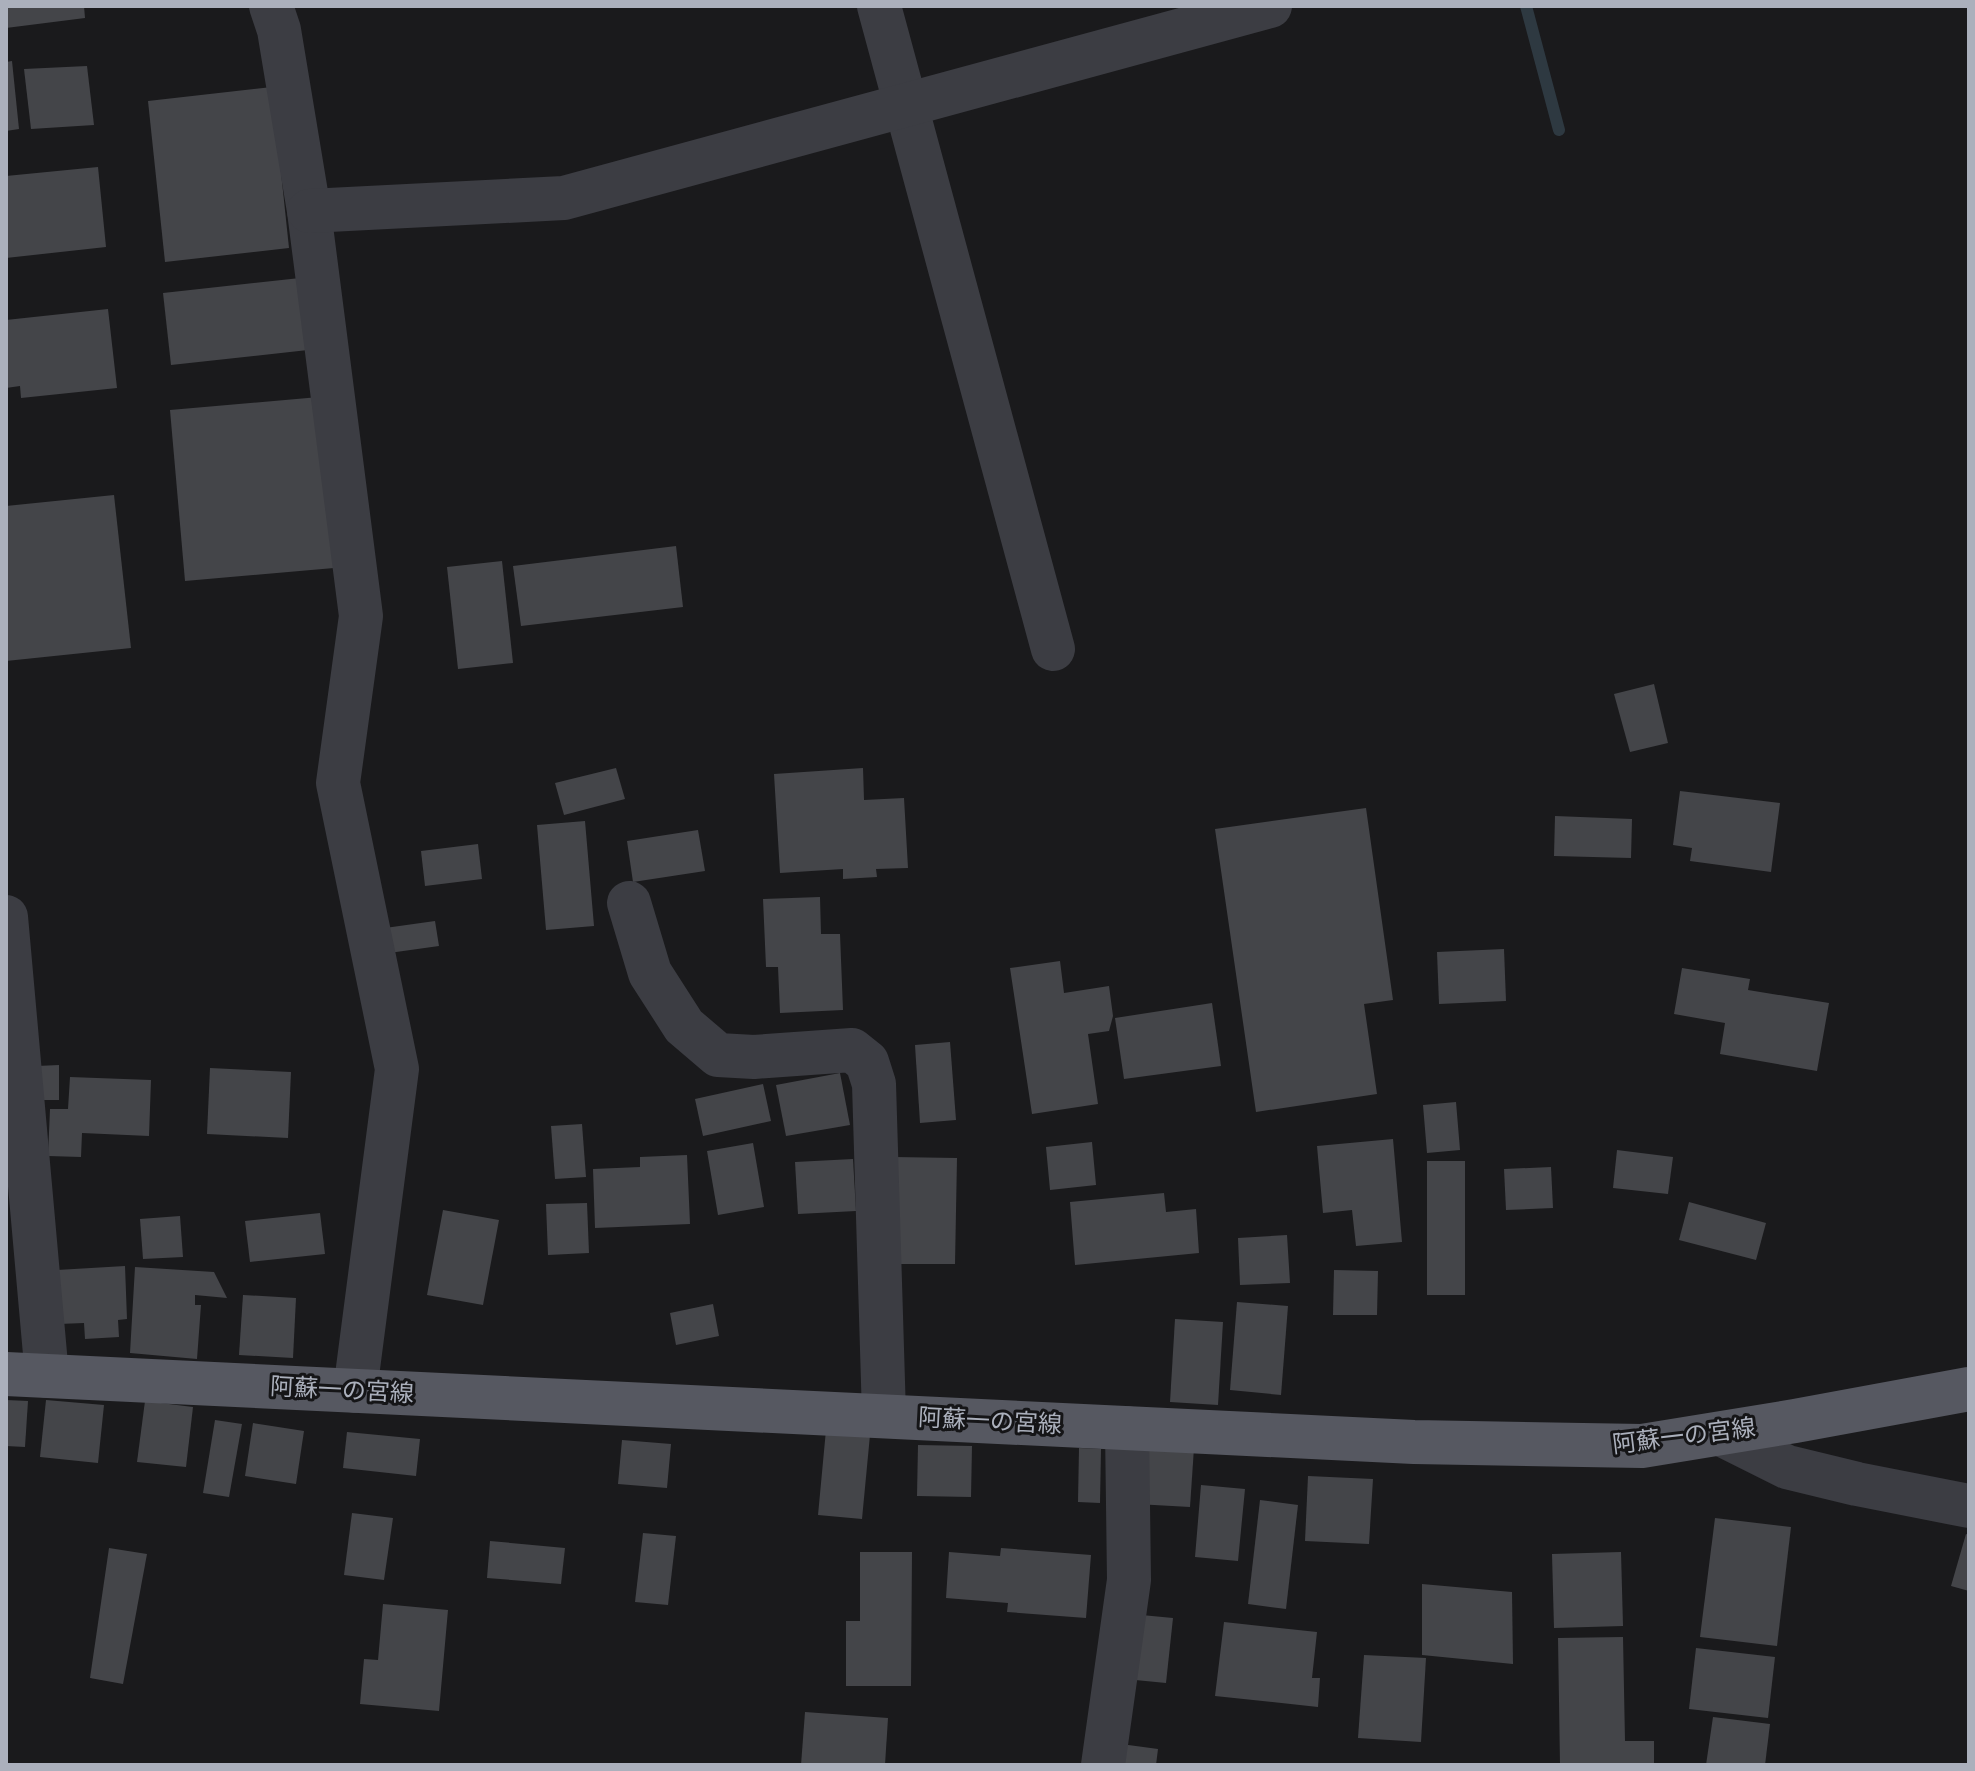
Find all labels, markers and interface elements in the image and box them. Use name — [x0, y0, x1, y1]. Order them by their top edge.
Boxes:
street label: 阿蘇一の宮線 — [269, 1372, 415, 1407]
street label: 阿蘇一の宮線 — [917, 1403, 1063, 1438]
street label: 阿蘇一の宮線 — [1611, 1413, 1757, 1458]

